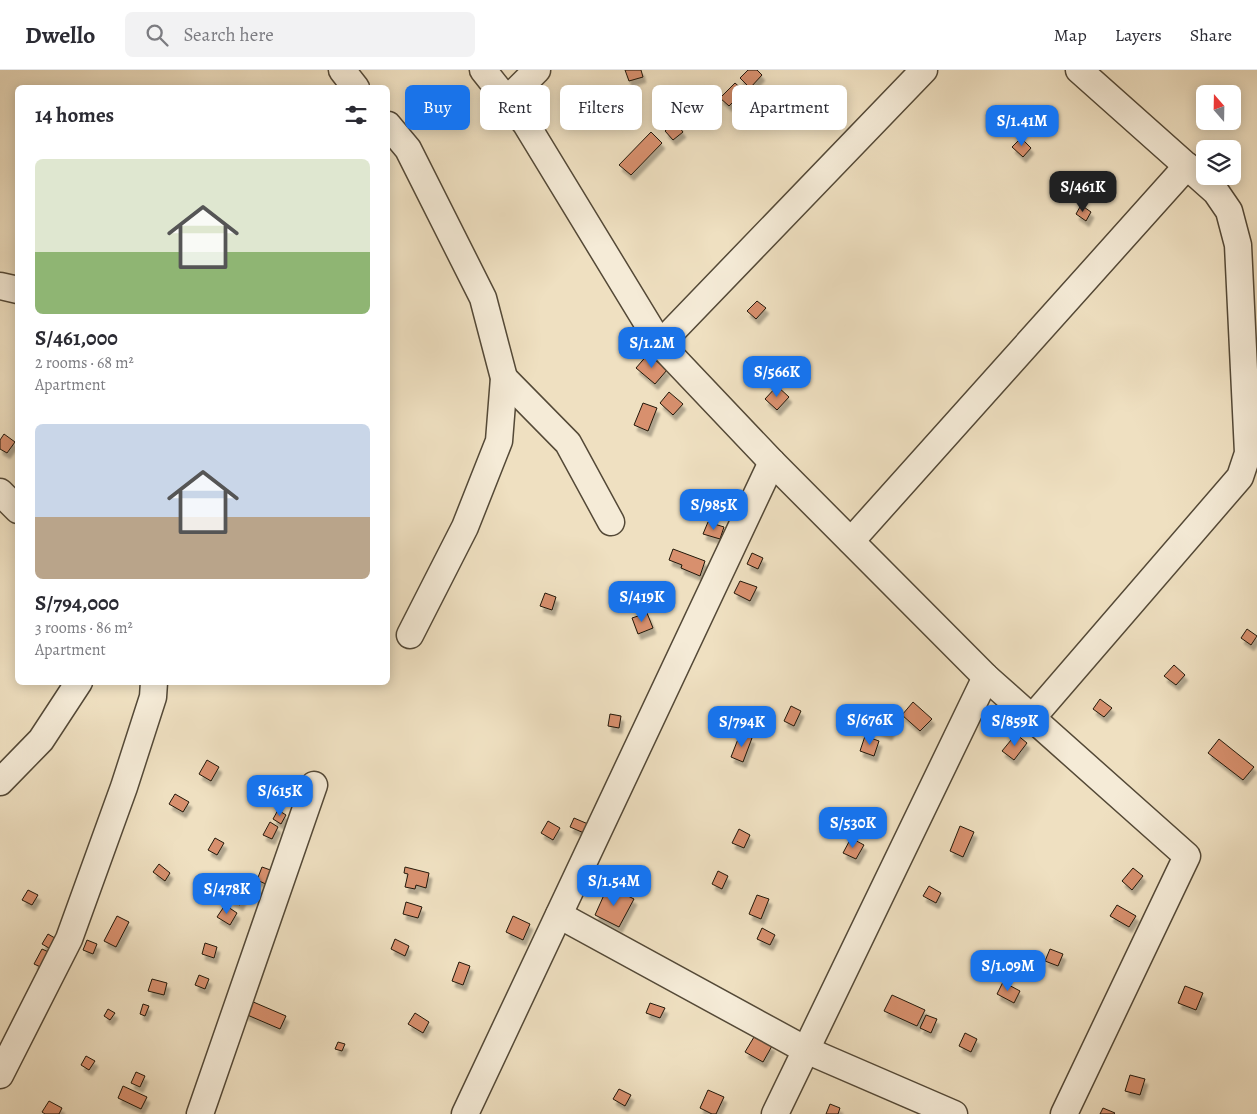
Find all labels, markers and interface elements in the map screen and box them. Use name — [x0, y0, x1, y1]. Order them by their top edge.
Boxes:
search box — [125, 12, 475, 57]
text: Dwello — [25, 19, 95, 51]
icon: search — [143, 21, 171, 49]
text: Search here — [183, 22, 274, 48]
text: Map — [1054, 23, 1087, 47]
text: Layers — [1115, 23, 1162, 47]
text: Share — [1190, 23, 1232, 47]
chip: Buy — [405, 85, 470, 130]
chip: Rent — [480, 85, 550, 130]
chip: Filters — [560, 85, 642, 130]
chip: New — [652, 85, 722, 130]
chip: Apartment — [732, 85, 847, 130]
north arrow — [1196, 85, 1241, 130]
map controls — [1196, 85, 1241, 185]
text: 14 homes — [35, 101, 114, 129]
icon: filters — [342, 101, 370, 129]
pin: S/1.41M — [976, 104, 1068, 147]
text: S/1.41M — [997, 110, 1047, 132]
button: layers — [1196, 140, 1241, 185]
pin: S/461K — [1042, 170, 1124, 213]
text: S/461K — [1060, 176, 1106, 198]
icon: home — [158, 192, 248, 282]
text: S/461,000 — [35, 324, 118, 352]
pin: S/1.2M — [611, 326, 693, 369]
text: S/1.2M — [629, 332, 675, 354]
text: 2 rooms · 68 m² — [35, 352, 134, 374]
pin: S/566K — [736, 356, 818, 398]
text: S/566K — [754, 361, 800, 383]
text: Apartment — [35, 374, 106, 396]
icon: home — [158, 457, 248, 547]
pin: S/985K — [673, 488, 755, 531]
text: S/985K — [691, 494, 737, 516]
pin: S/419K — [601, 580, 683, 623]
text: S/419K — [619, 586, 665, 608]
text: S/794,000 — [35, 589, 119, 617]
text: 3 rooms · 86 m² — [35, 617, 133, 639]
text: Apartment — [35, 639, 106, 661]
pin: S/676K — [829, 704, 911, 746]
pin: S/859K — [974, 704, 1056, 747]
pin: S/794K — [701, 706, 783, 748]
text: S/676K — [847, 709, 893, 731]
text: S/859K — [992, 710, 1038, 732]
text: S/794K — [719, 711, 765, 733]
pin: S/615K — [239, 774, 321, 817]
text: S/615K — [258, 780, 302, 802]
pin: S/530K — [812, 806, 894, 849]
text: S/530K — [830, 812, 876, 834]
pin: S/1.54M — [568, 864, 660, 907]
text: S/1.54M — [588, 870, 640, 892]
pin: S/478K — [186, 872, 268, 915]
text: S/478K — [204, 878, 250, 900]
pin: S/1.09M — [962, 950, 1054, 992]
text: S/1.09M — [982, 955, 1034, 977]

